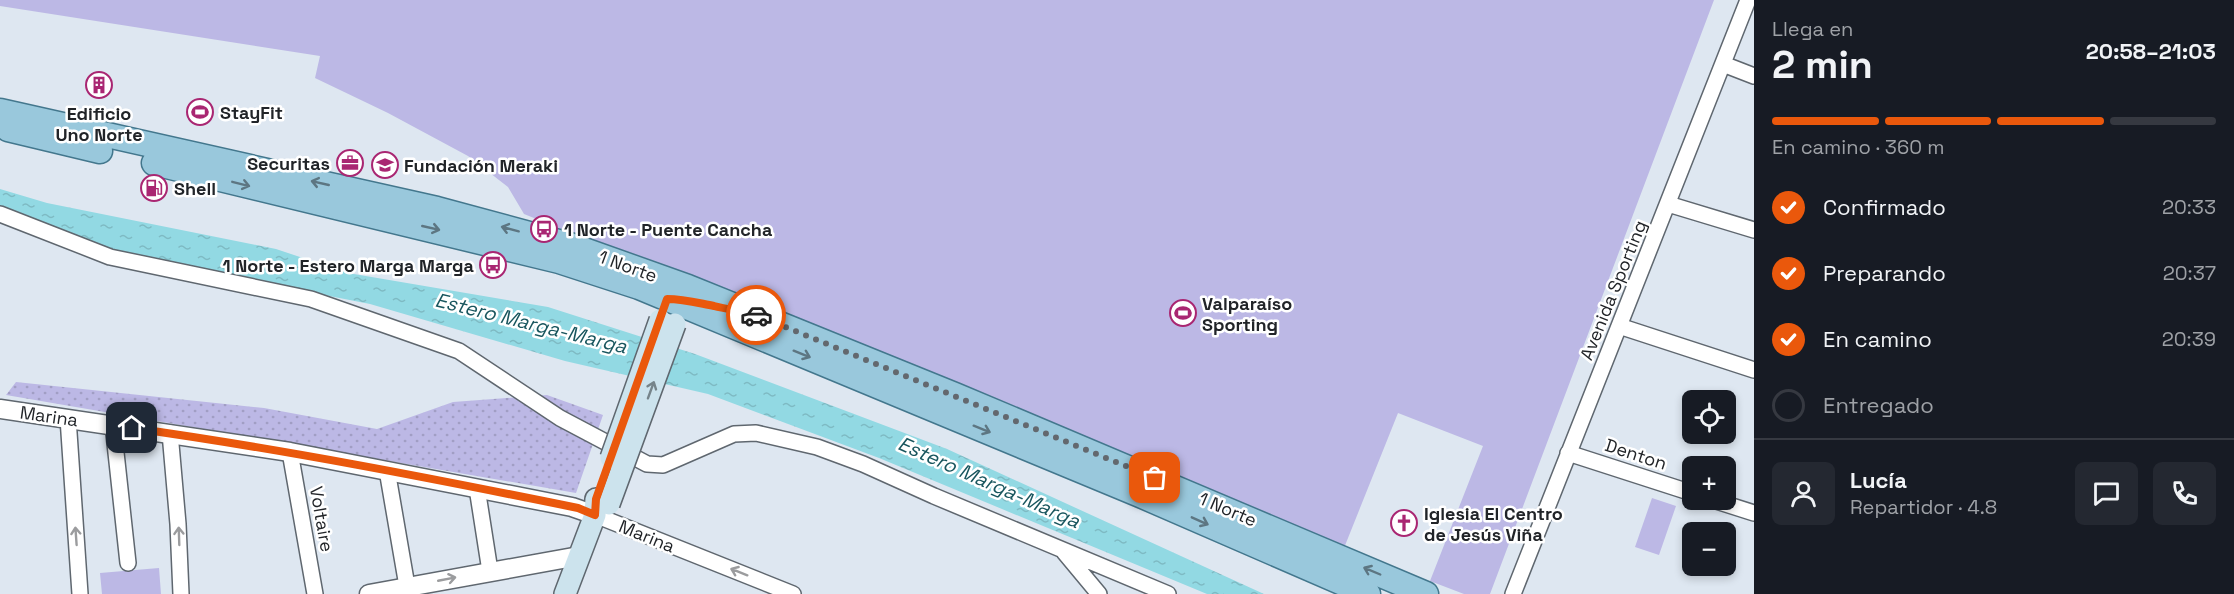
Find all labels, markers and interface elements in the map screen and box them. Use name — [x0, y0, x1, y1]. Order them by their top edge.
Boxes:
text: Llega en — [1772, 16, 1853, 42]
text: 20:58–21:03 — [2086, 37, 2216, 65]
text: 2 min — [1772, 40, 1873, 89]
building icon: Edificio Uno Norte — [84, 70, 114, 100]
sports icon: StayFit — [185, 97, 215, 127]
place label: StayFit — [220, 101, 283, 124]
place label: Edificio Uno Norte — [55, 102, 143, 146]
text: En camino · 360 m — [1772, 134, 1944, 160]
office icon: Securitas — [335, 148, 365, 178]
school or university icon: Fundación Meraki — [370, 150, 400, 180]
place label: Securitas — [247, 152, 330, 175]
place label: Fundación Meraki — [404, 154, 558, 177]
fuel station icon: Shell — [139, 173, 169, 203]
place label: Shell — [174, 177, 216, 200]
one-way arrow — [311, 177, 331, 188]
one-way arrow — [231, 178, 250, 190]
icon: check — [1772, 191, 1805, 224]
text: Confirmado — [1823, 193, 1946, 221]
text: 20:33 — [2162, 194, 2216, 220]
bus stop icon: 1 Norte - Puente Cancha — [529, 214, 559, 244]
street label: Avenida Sporting — [1574, 217, 1652, 363]
place label: 1 Norte - Puente Cancha — [564, 218, 773, 241]
one-way arrow — [501, 222, 520, 234]
one-way arrow — [421, 223, 440, 235]
street label: 1 Norte — [596, 245, 660, 287]
bus stop icon: 1 Norte - Estero Marga Marga — [478, 250, 508, 280]
place label: 1 Norte - Estero Marga Marga — [222, 254, 475, 277]
icon: check — [1772, 257, 1805, 290]
text: Preparando — [1823, 259, 1946, 287]
text: 20:37 — [2163, 260, 2216, 286]
courier — [726, 285, 786, 345]
water label: Estero Marga-Marga — [433, 287, 630, 360]
place label: Valparaíso Sporting — [1202, 292, 1292, 336]
sports icon: Valparaíso Sporting — [1168, 298, 1198, 328]
icon: car — [740, 299, 773, 332]
icon: check — [1772, 323, 1805, 356]
text: En camino — [1823, 325, 1932, 353]
text: 20:39 — [2162, 326, 2216, 352]
one-way arrow — [792, 349, 810, 360]
one-way arrow — [647, 381, 658, 400]
map controls — [1682, 390, 1736, 576]
button: locate — [1682, 390, 1736, 444]
text: Entregado — [1823, 391, 1934, 419]
street label: Marina — [18, 401, 80, 431]
pin — [106, 402, 157, 453]
icon: home — [115, 411, 148, 444]
one-way arrow — [972, 424, 991, 435]
water label: Estero Marga-Marga — [894, 430, 1085, 534]
street label: Denton — [1602, 433, 1670, 475]
pin — [1129, 452, 1180, 503]
button: + — [1682, 456, 1736, 510]
icon: bag — [1138, 461, 1171, 494]
button: person — [1772, 462, 1835, 525]
button: chat — [2075, 462, 2138, 525]
button: phone — [2153, 462, 2216, 525]
text: Lucía — [1850, 466, 1907, 494]
street label: Voltaire — [305, 484, 339, 554]
street label: 1 Norte — [1196, 487, 1260, 531]
text: Repartidor · 4.8 — [1850, 494, 1997, 520]
place label: Iglesia El Centro de Jesús Viña — [1424, 502, 1563, 546]
church icon: Iglesia El Centro de Jesús Viña — [1389, 508, 1419, 538]
street label: Marina — [616, 514, 678, 558]
one-way arrow — [1191, 516, 1209, 527]
button: − — [1682, 522, 1736, 576]
one-way arrow — [70, 526, 81, 546]
one-way arrow — [173, 526, 184, 546]
one-way arrow — [1364, 565, 1382, 576]
one-way arrow — [730, 566, 749, 577]
one-way arrow — [437, 573, 456, 584]

